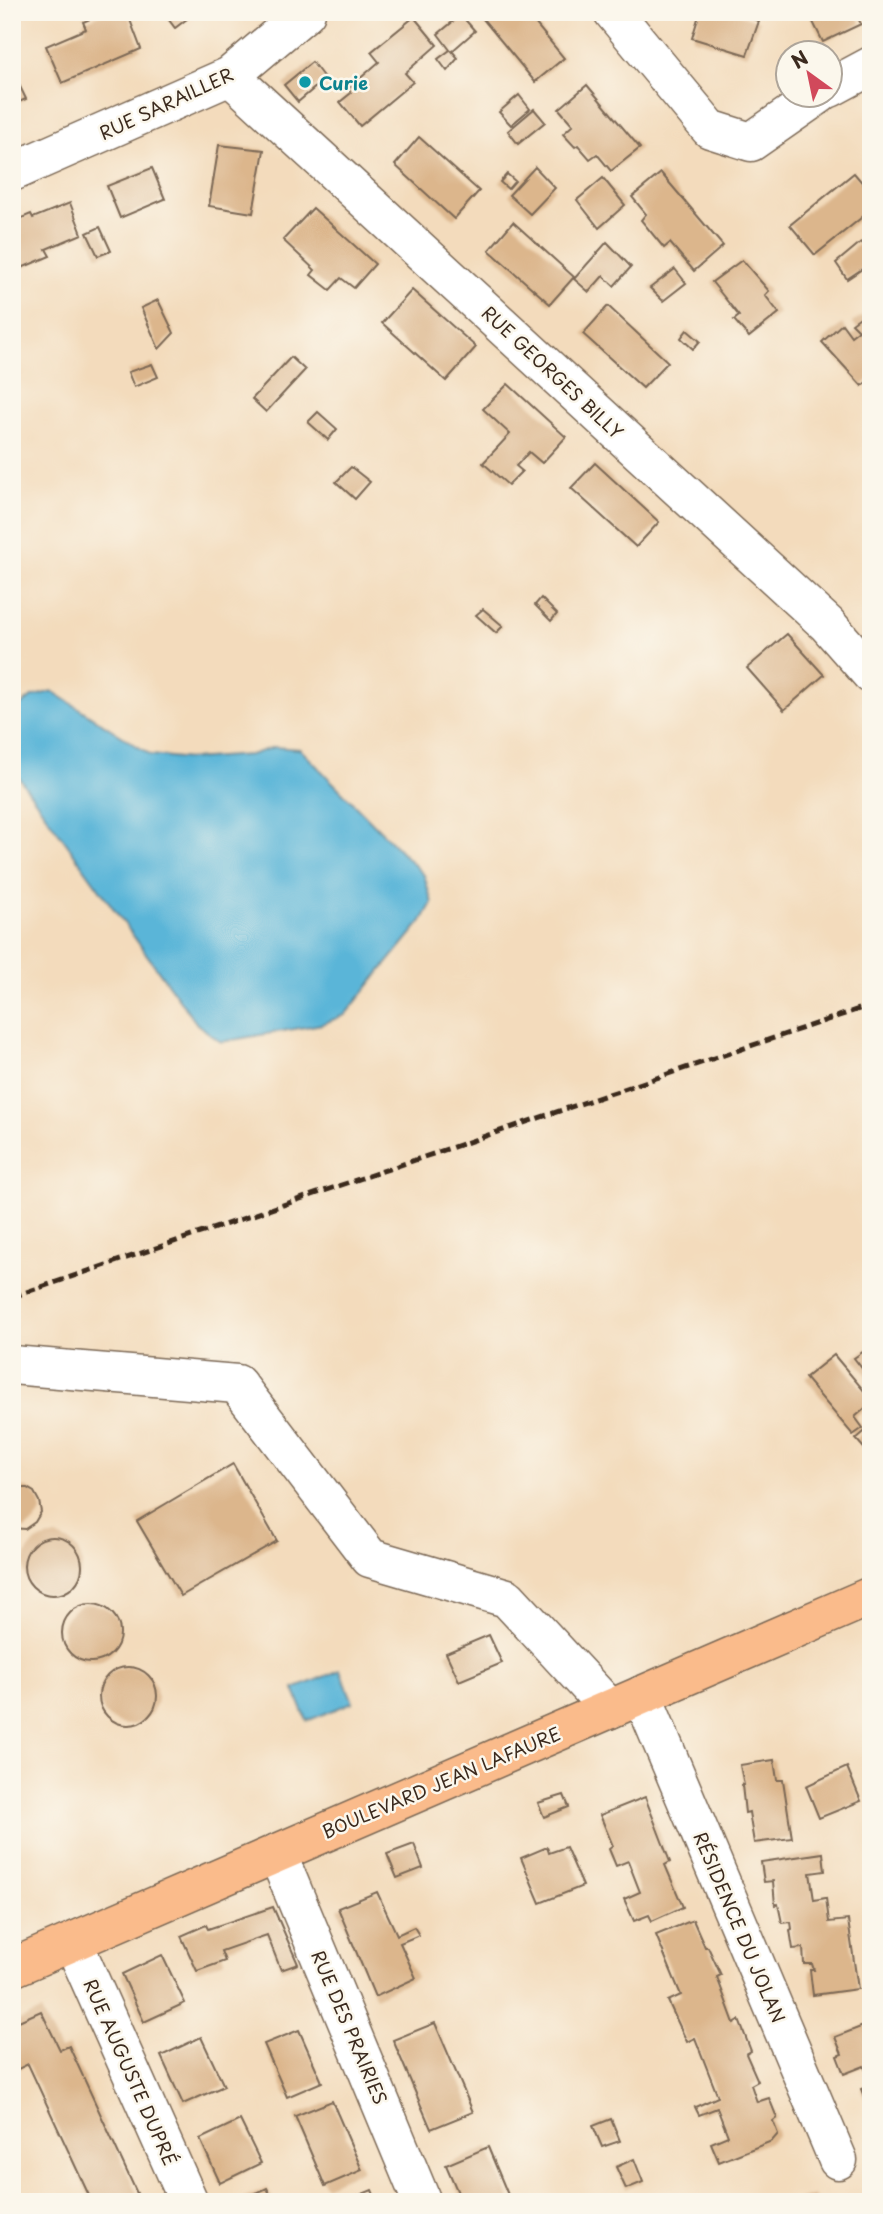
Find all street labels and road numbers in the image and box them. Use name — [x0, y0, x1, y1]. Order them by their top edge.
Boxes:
street label: RUE SARAILLER — [94, 60, 238, 146]
street label: RUE GEORGES BILLY — [476, 299, 630, 445]
street label: BOULEVARD JEAN LAFAURE — [317, 1719, 565, 1845]
street label: RÉSIDENCE DU JOLAN — [687, 1827, 793, 2027]
street label: RUE DES PRAIRIES — [305, 1946, 395, 2108]
street label: RUE AUGUSTE DUPRÉ — [78, 1974, 184, 2170]

